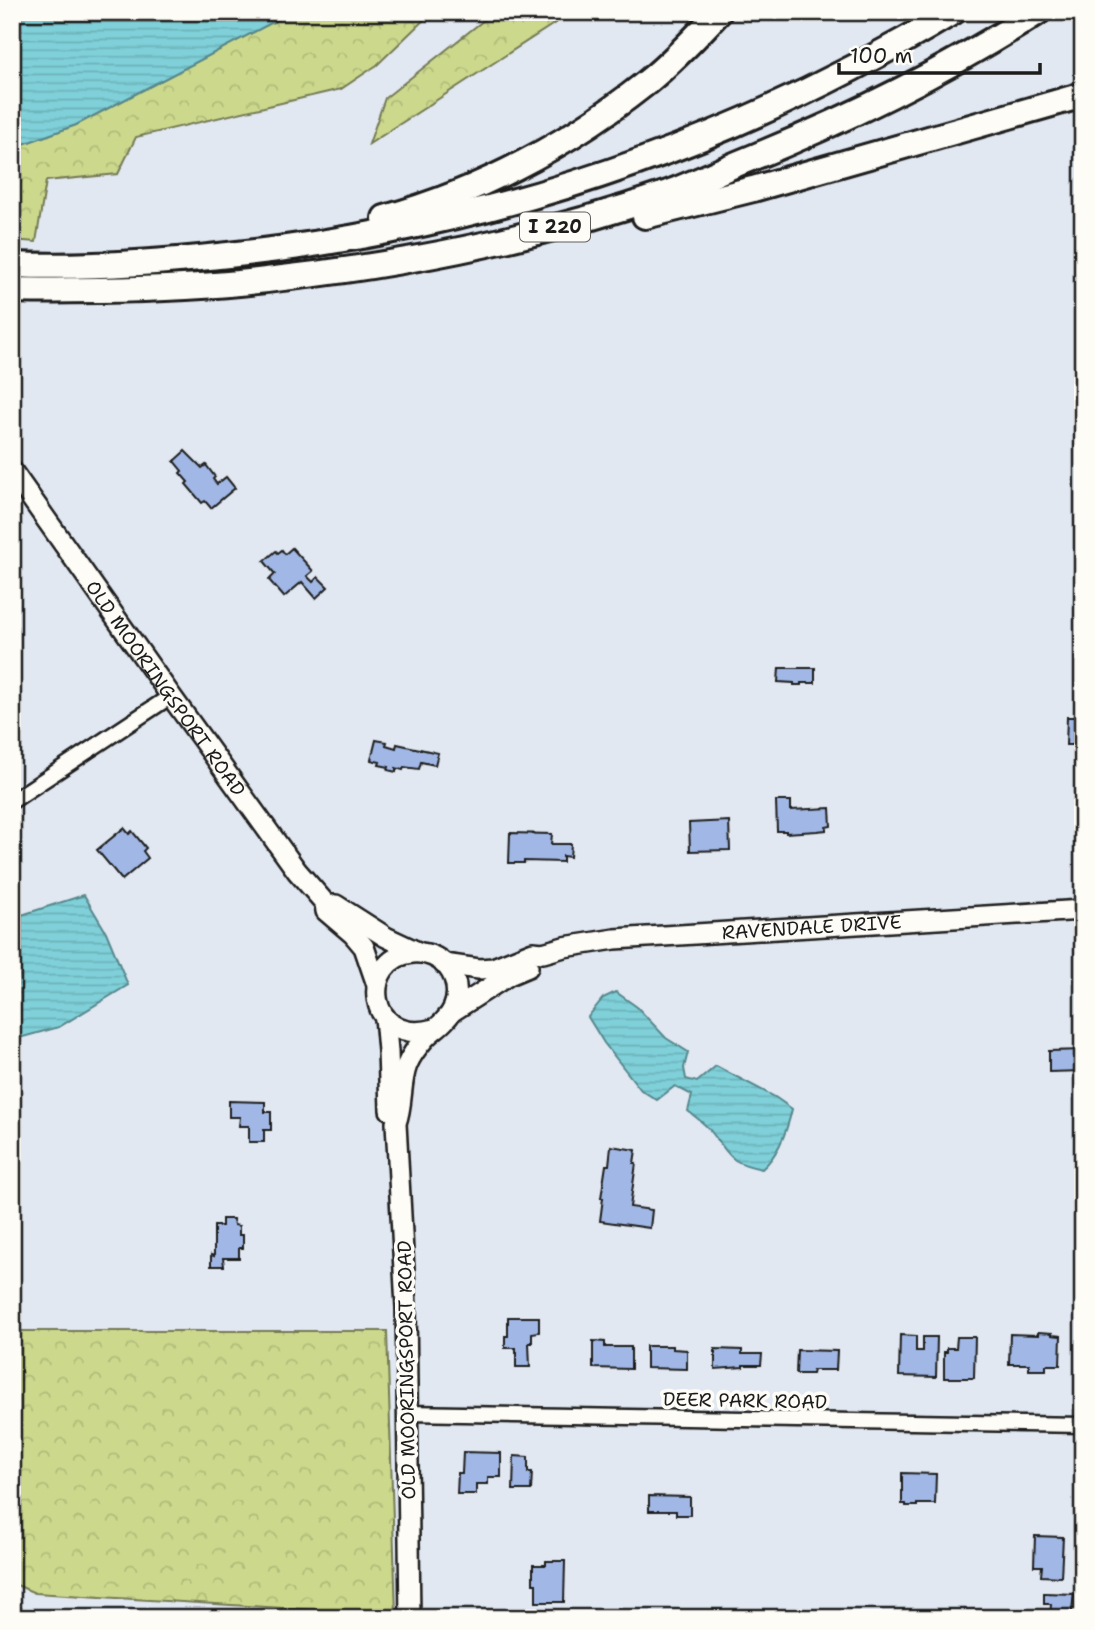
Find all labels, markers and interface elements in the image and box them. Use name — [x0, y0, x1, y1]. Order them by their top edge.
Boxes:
scale bar — [839, 32, 1041, 76]
text: 100 m — [850, 42, 913, 70]
road number: I 220 — [520, 212, 590, 242]
street label: OLD MOORINGSPORT ROAD — [80, 575, 251, 801]
street label: RAVENDALE DRIVE — [721, 909, 902, 945]
street label: OLD MOORINGSPORT ROAD — [392, 1240, 421, 1500]
street label: DEER PARK ROAD — [663, 1387, 827, 1414]

